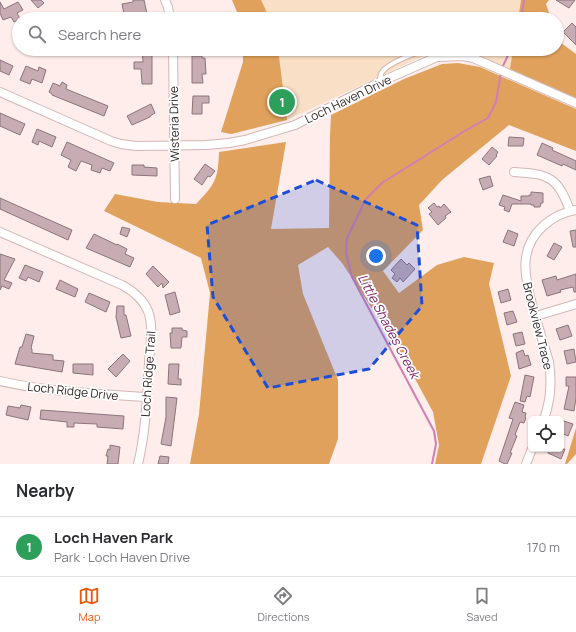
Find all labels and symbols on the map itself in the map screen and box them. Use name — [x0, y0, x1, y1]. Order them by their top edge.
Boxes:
street label: Loch Haven Drive — [302, 71, 394, 127]
street label: Wisteria Drive — [165, 86, 183, 162]
pin: 1 — [269, 87, 295, 117]
your location — [366, 246, 386, 266]
water label: Little Shades Creek — [354, 271, 425, 384]
street label: Brookview Trace — [519, 280, 557, 372]
street label: Loch Ridge Trail — [137, 330, 159, 418]
street label: Loch Ridge Drive — [27, 378, 119, 404]

